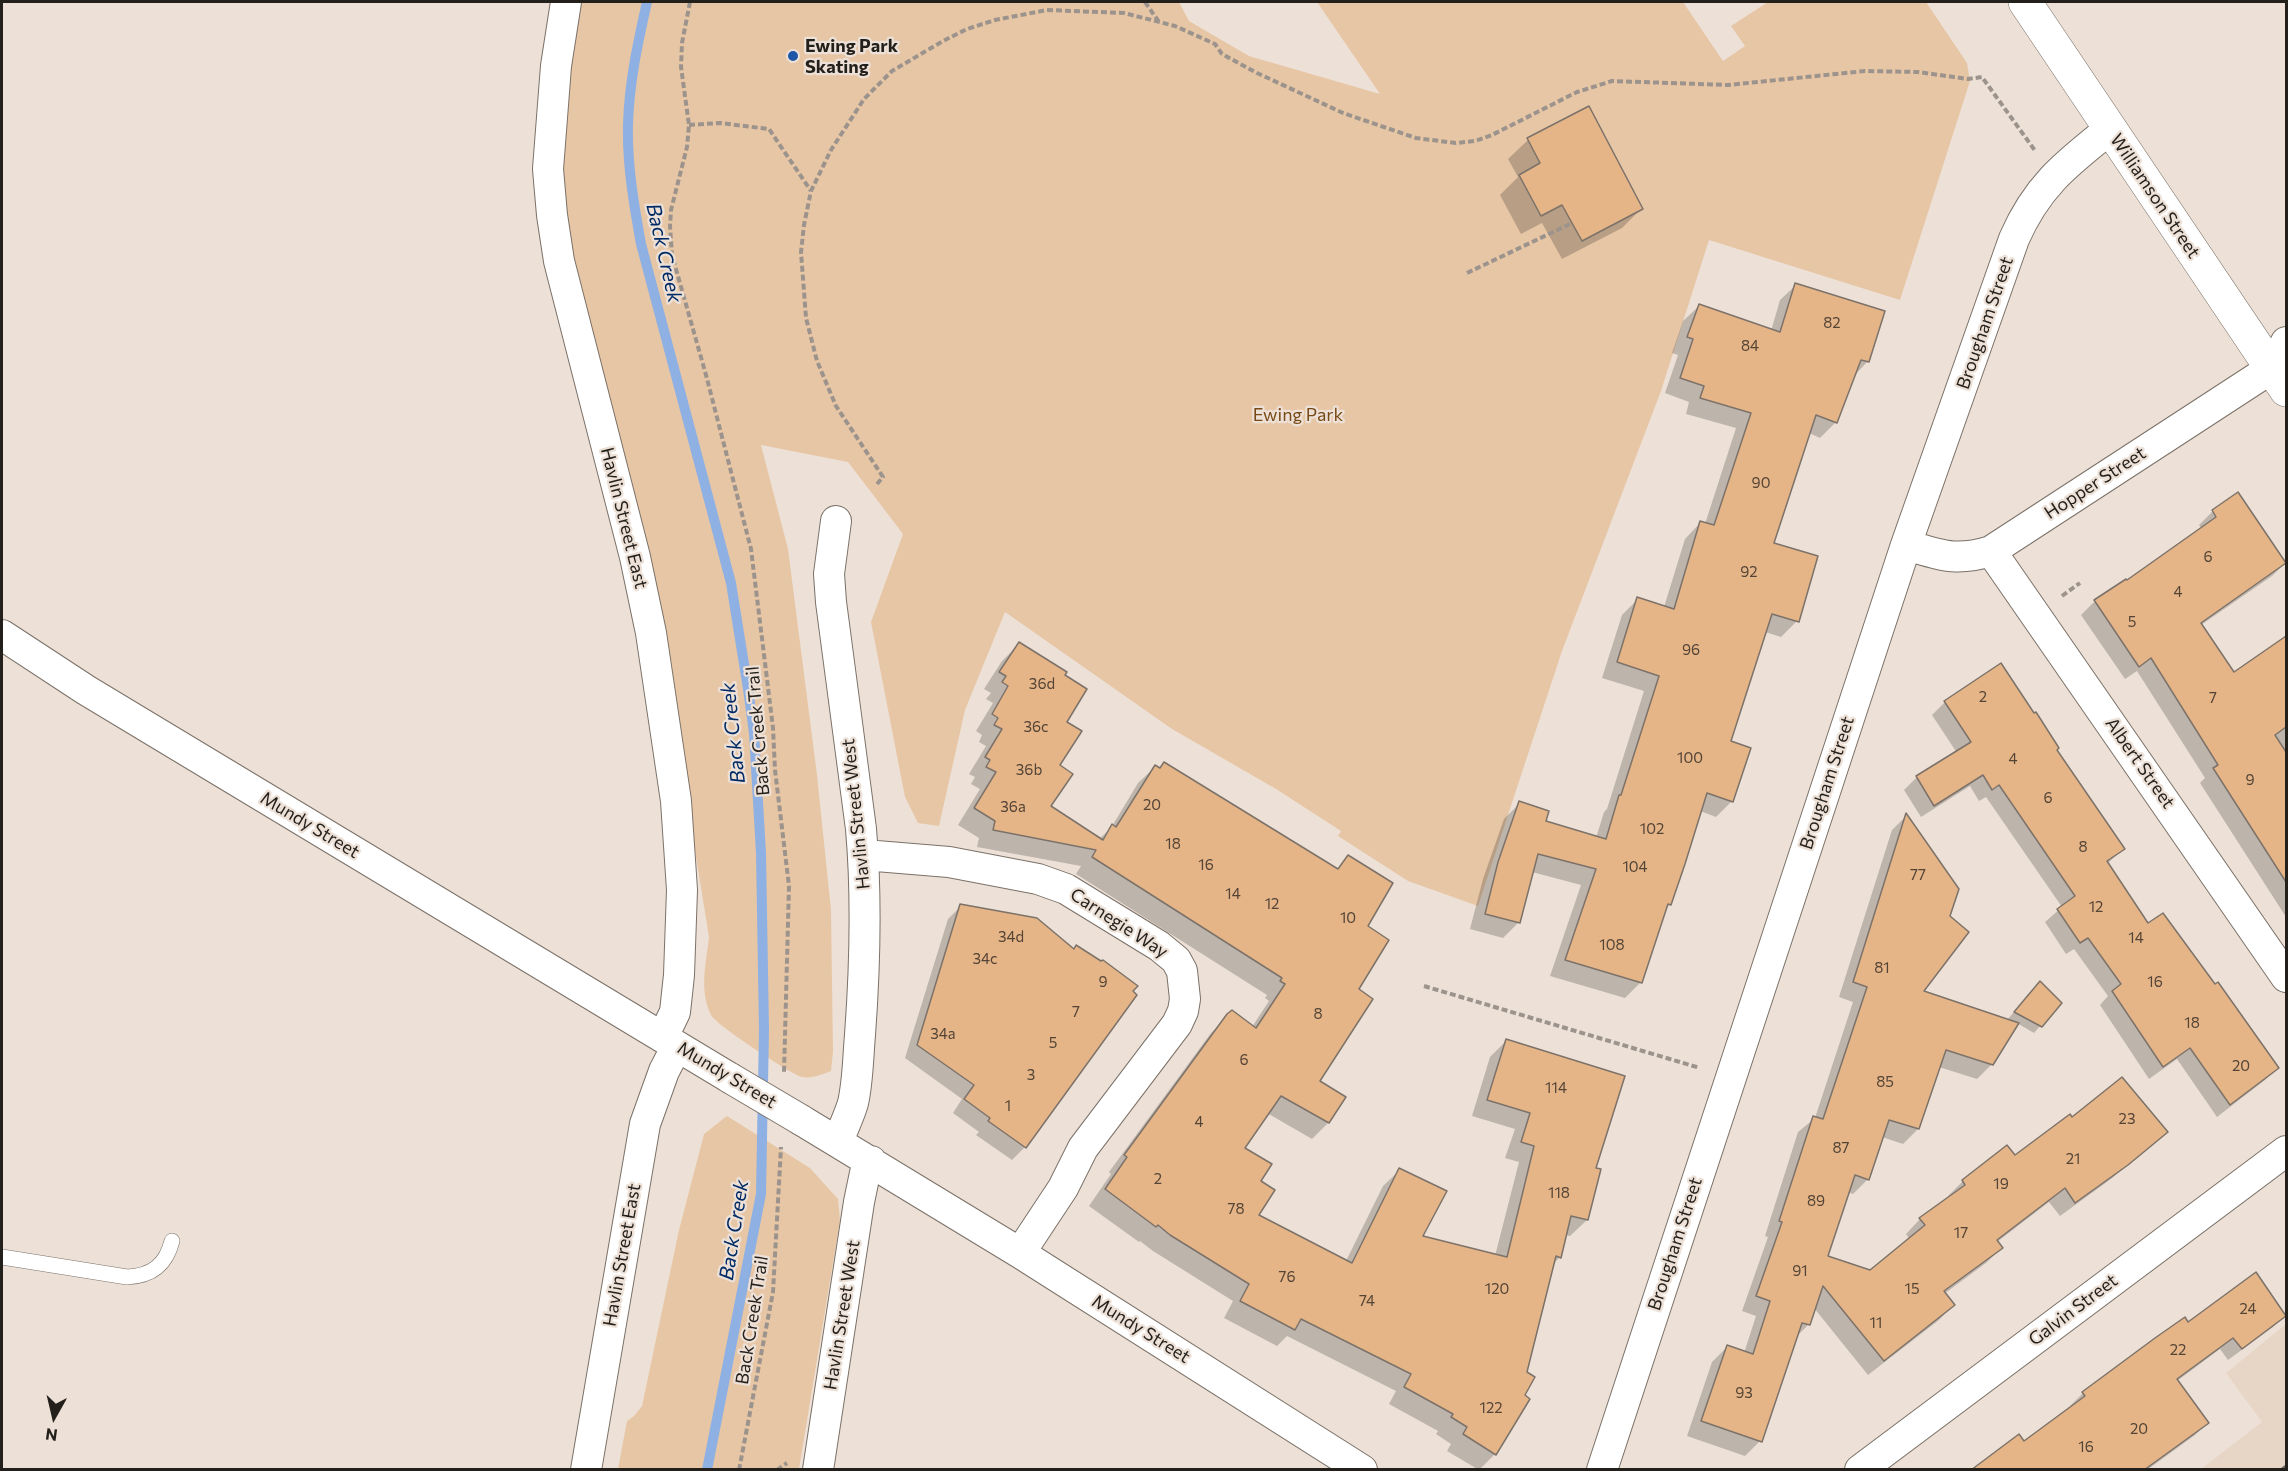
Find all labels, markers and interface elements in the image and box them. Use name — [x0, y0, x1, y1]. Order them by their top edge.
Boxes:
place label: Ewing Park Skating — [805, 35, 898, 78]
marker: Ewing Park Skating — [786, 49, 800, 63]
street label: Williamson Street — [2105, 130, 2205, 262]
water label: Back Creek — [641, 201, 687, 305]
street label: Brougham Street — [1952, 254, 2018, 392]
house number: 82 — [1823, 314, 1841, 332]
house number: 84 — [1741, 337, 1759, 355]
park label: Ewing Park — [1253, 404, 1343, 426]
street label: Hopper Street — [2040, 442, 2150, 524]
street label: Havlin Street East — [596, 445, 652, 591]
house number: 90 — [1752, 474, 1770, 492]
house number: 6 — [2203, 548, 2213, 566]
house number: 92 — [1740, 563, 1758, 581]
house number: 4 — [2174, 583, 2182, 601]
house number: 5 — [2128, 613, 2136, 631]
house number: 96 — [1682, 641, 1700, 659]
street label: Back Creek Trail — [742, 665, 774, 797]
house number: 36d — [1029, 675, 1055, 693]
water label: Back Creek — [716, 681, 750, 785]
house number: 2 — [1979, 688, 1987, 706]
house number: 7 — [2209, 689, 2217, 707]
street label: Albert Street — [2101, 713, 2179, 813]
street label: Brougham Street — [1795, 714, 1859, 852]
house number: 36c — [1023, 718, 1049, 736]
street label: Havlin Street West — [837, 738, 875, 890]
house number: 100 — [1677, 749, 1703, 767]
house number: 4 — [2009, 750, 2017, 768]
house number: 36b — [1016, 761, 1042, 779]
house number: 9 — [2245, 771, 2255, 789]
street label: Mundy Street — [257, 787, 363, 863]
house number: 6 — [2043, 789, 2053, 807]
house number: 20 — [1143, 796, 1161, 814]
house number: 36a — [1000, 798, 1026, 816]
house number: 102 — [1640, 820, 1664, 838]
house number: 18 — [1165, 835, 1181, 853]
house number: 8 — [2078, 838, 2088, 856]
house number: 16 — [1198, 856, 1214, 874]
house number: 104 — [1622, 858, 1648, 876]
house number: 77 — [1910, 866, 1926, 884]
street label: Carnegie Way — [1066, 883, 1172, 963]
house number: 14 — [1225, 885, 1241, 903]
house number: 12 — [1265, 895, 1279, 913]
house number: 12 — [2089, 898, 2103, 916]
house number: 10 — [1340, 909, 1356, 927]
house number: 34d — [998, 928, 1024, 946]
house number: 14 — [2128, 929, 2144, 947]
house number: 108 — [1599, 936, 1625, 954]
house number: 34c — [973, 950, 997, 968]
house number: 81 — [1874, 959, 1890, 977]
house number: 9 — [1098, 973, 1108, 991]
house number: 16 — [2147, 973, 2163, 991]
house number: 7 — [1072, 1003, 1080, 1021]
house number: 8 — [1313, 1005, 1323, 1023]
house number: 18 — [2184, 1014, 2200, 1032]
house number: 34a — [930, 1025, 956, 1043]
house number: 5 — [1049, 1034, 1057, 1052]
street label: Mundy Street — [674, 1037, 780, 1113]
house number: 6 — [1239, 1051, 1249, 1069]
house number: 20 — [2232, 1057, 2250, 1075]
house number: 3 — [1027, 1066, 1035, 1084]
house number: 85 — [1876, 1073, 1894, 1091]
house number: 114 — [1545, 1079, 1567, 1097]
house number: 1 — [1005, 1097, 1011, 1115]
house number: 23 — [2119, 1110, 2135, 1128]
house number: 4 — [1195, 1113, 1203, 1131]
house number: 87 — [1833, 1139, 1849, 1157]
house number: 21 — [2066, 1150, 2080, 1168]
house number: 2 — [1154, 1170, 1162, 1188]
street label: Brougham Street — [1643, 1175, 1707, 1313]
house number: 19 — [1993, 1175, 2009, 1193]
water label: Back Creek — [714, 1178, 754, 1282]
street label: Havlin Street East — [599, 1182, 645, 1328]
house number: 118 — [1548, 1184, 1570, 1202]
house number: 89 — [1807, 1192, 1825, 1210]
house number: 78 — [1228, 1200, 1244, 1218]
house number: 17 — [1954, 1224, 1968, 1242]
street label: Havlin Street West — [819, 1239, 865, 1391]
street label: Back Creek Trail — [731, 1254, 773, 1386]
house number: 91 — [1792, 1262, 1808, 1280]
house number: 76 — [1279, 1268, 1295, 1286]
street label: Galvin Street — [2024, 1270, 2122, 1350]
house number: 120 — [1485, 1280, 1509, 1298]
house number: 15 — [1904, 1280, 1920, 1298]
street label: Mundy Street — [1088, 1290, 1194, 1368]
house number: 74 — [1359, 1292, 1375, 1310]
house number: 24 — [2239, 1300, 2257, 1318]
house number: 11 — [1870, 1314, 1882, 1332]
house number: 22 — [2170, 1341, 2186, 1359]
house number: 93 — [1735, 1384, 1753, 1402]
north arrow — [24, 1387, 84, 1447]
house number: 122 — [1479, 1399, 1503, 1417]
house number: 20 — [2130, 1420, 2148, 1438]
text: N — [44, 1425, 59, 1446]
house number: 16 — [2078, 1438, 2094, 1456]

